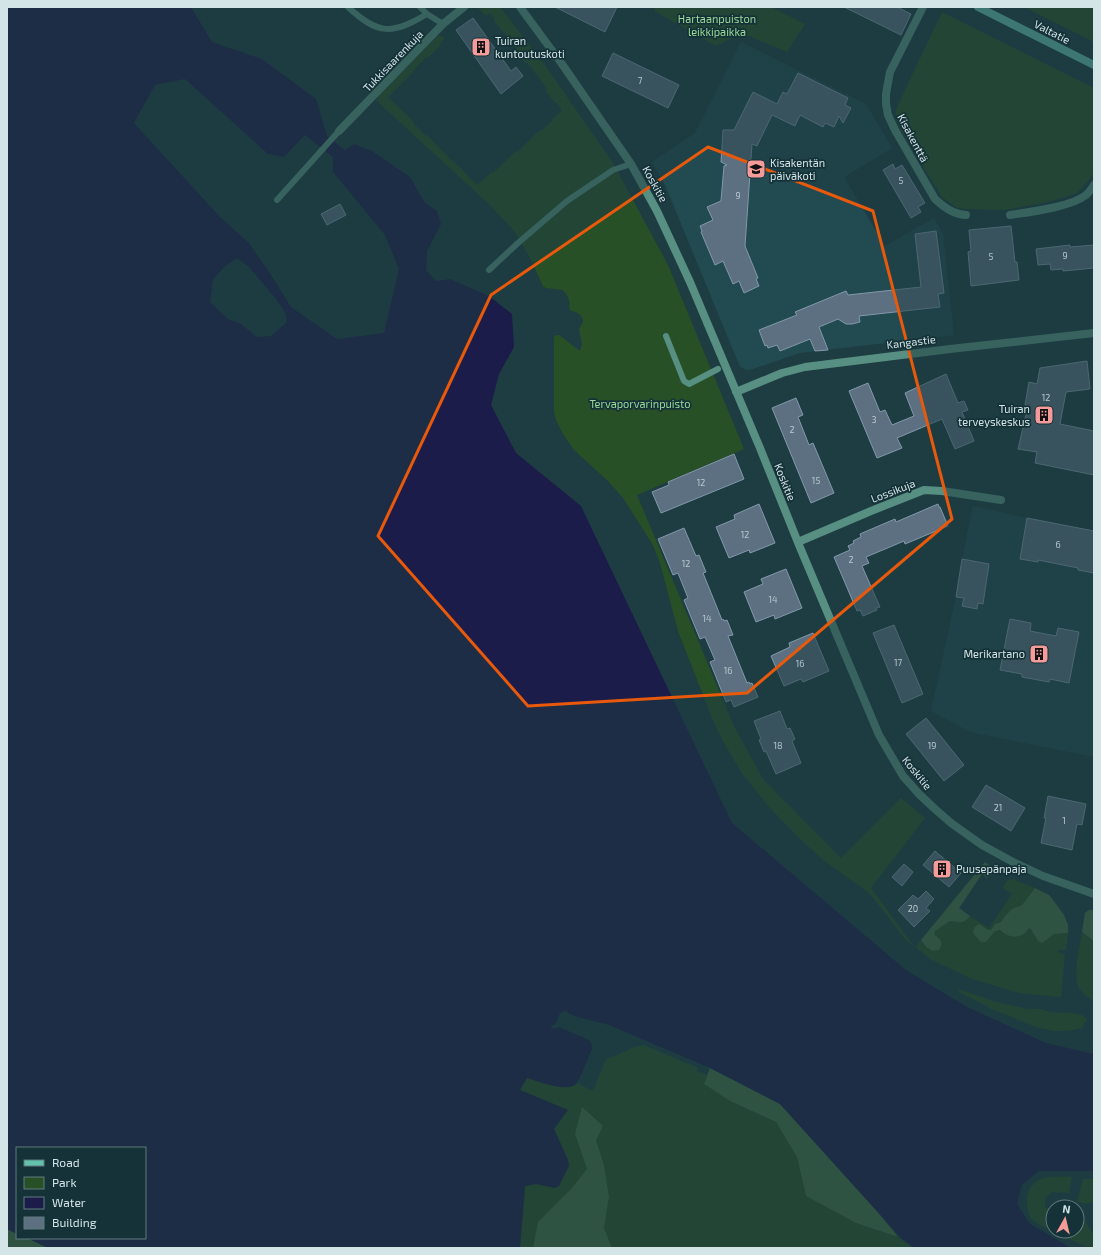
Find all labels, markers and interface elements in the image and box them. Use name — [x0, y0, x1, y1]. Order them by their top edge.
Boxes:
park label: Hartaanpuiston leikkipaikka — [678, 12, 756, 38]
street label: Valtatie — [1032, 17, 1072, 46]
street label: Tukkisaarenkuja — [360, 27, 426, 95]
place label: Tuiran kuntoutuskoti — [495, 34, 565, 60]
building icon: Tuiran kuntoutuskoti — [470, 36, 492, 58]
house number: 7 — [638, 75, 643, 86]
street label: Kisakenttä — [895, 111, 932, 164]
place label: Kisakentän päiväkoti — [770, 156, 825, 182]
school or university icon: Kisakentän päiväkoti — [745, 158, 767, 180]
street label: Koskitie — [640, 163, 671, 204]
house number: 5 — [899, 175, 904, 186]
house number: 9 — [735, 190, 741, 201]
house number: 9 — [1062, 250, 1068, 261]
house number: 5 — [989, 251, 994, 262]
street label: Kangastie — [886, 332, 936, 351]
house number: 12 — [1042, 392, 1050, 403]
park label: Tervaporvarinpuisto — [589, 397, 691, 410]
place label: Tuiran terveyskeskus — [958, 402, 1030, 428]
building icon: Tuiran terveyskeskus — [1033, 404, 1055, 426]
house number: 3 — [871, 414, 877, 425]
house number: 2 — [789, 424, 795, 435]
street label: Koskitie — [772, 461, 799, 503]
house number: 15 — [812, 475, 820, 486]
street label: Lossikuja — [869, 476, 917, 506]
house number: 12 — [697, 477, 705, 488]
house number: 12 — [741, 529, 749, 540]
house number: 6 — [1055, 539, 1061, 550]
house number: 2 — [848, 554, 854, 565]
house number: 12 — [682, 558, 690, 569]
house number: 14 — [768, 594, 778, 605]
house number: 14 — [702, 613, 712, 624]
building icon: Merikartano — [1028, 643, 1050, 665]
place label: Merikartano — [963, 647, 1025, 660]
house number: 17 — [894, 657, 902, 668]
house number: 16 — [796, 658, 804, 669]
house number: 16 — [724, 665, 732, 676]
house number: 18 — [773, 740, 783, 751]
house number: 19 — [928, 740, 936, 751]
street label: Koskitie — [900, 753, 935, 792]
house number: 21 — [994, 802, 1002, 813]
house number: 1 — [1062, 815, 1066, 826]
building icon: Puusepänpaja — [931, 858, 953, 880]
place label: Puusepänpaja — [956, 862, 1027, 876]
house number: 20 — [908, 903, 918, 914]
legend — [16, 1147, 146, 1239]
text: Road — [52, 1155, 80, 1169]
text: Park — [52, 1175, 77, 1189]
text: Water — [52, 1195, 86, 1209]
north arrow — [1045, 1199, 1085, 1239]
text: N — [1062, 1202, 1071, 1216]
text: Building — [52, 1215, 97, 1229]

